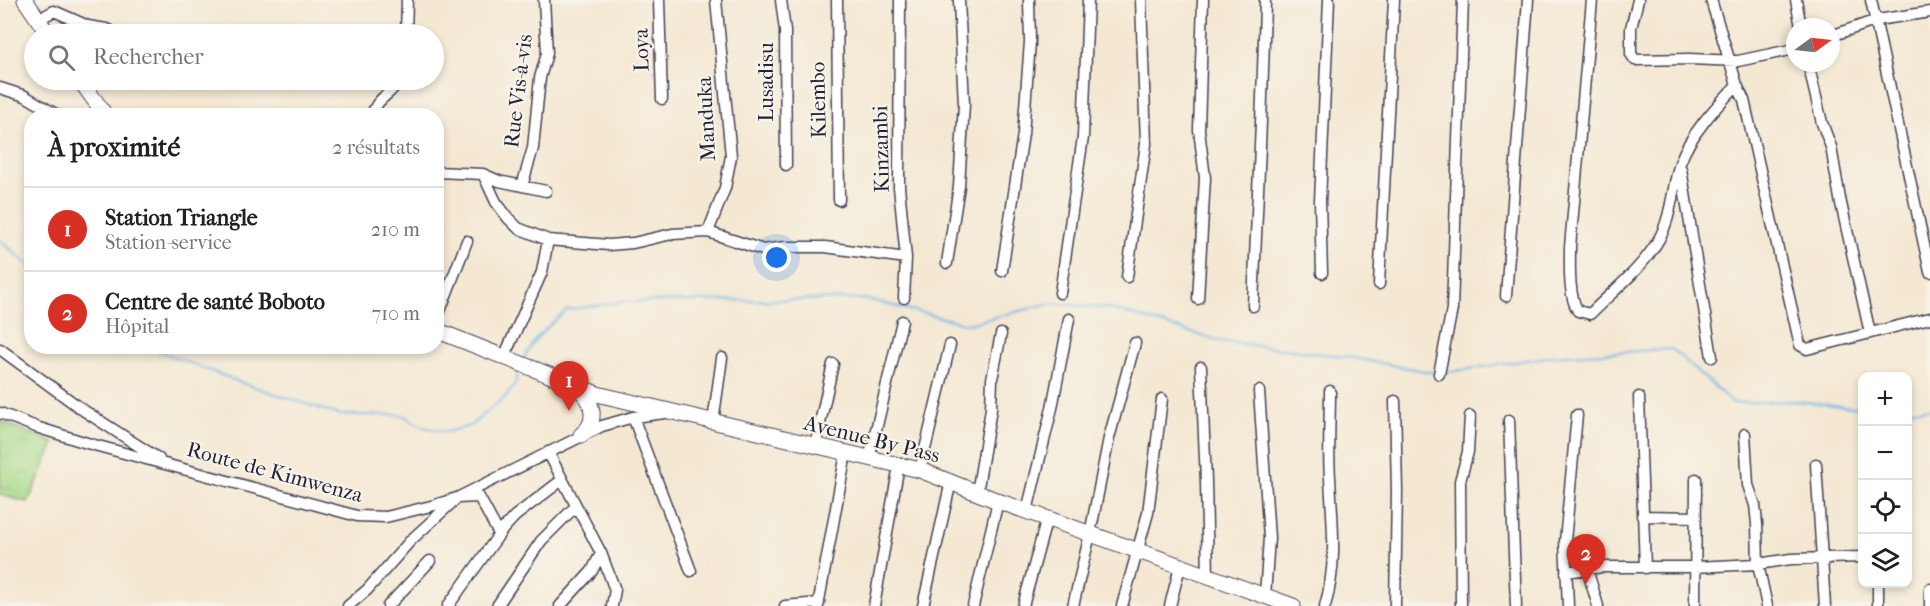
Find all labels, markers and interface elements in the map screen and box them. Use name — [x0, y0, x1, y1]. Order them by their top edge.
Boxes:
north arrow — [1786, 18, 1840, 72]
search box — [24, 24, 444, 90]
street label: Loya — [629, 28, 653, 72]
street label: Rue Vis-à-vis — [499, 33, 537, 149]
icon: search — [45, 41, 78, 74]
street label: Lusadisu — [754, 42, 778, 122]
text: Rechercher — [93, 44, 204, 70]
street label: Kilembo — [805, 62, 831, 138]
street label: Manduka — [692, 76, 720, 162]
street label: Kinzambi — [868, 105, 894, 193]
text: À proximité — [48, 132, 180, 163]
text: 2 résultats — [332, 136, 420, 159]
text: Station Triangle — [105, 205, 258, 231]
text: 1 — [64, 218, 71, 241]
text: 210 m — [371, 218, 420, 241]
text: Station-service — [105, 231, 232, 254]
your location — [762, 243, 791, 272]
text: Centre de santé Boboto — [105, 289, 325, 315]
text: 2 — [62, 302, 73, 325]
text: 710 m — [371, 302, 420, 325]
text: Hôpital — [105, 315, 169, 338]
pin: 1 — [550, 362, 588, 411]
map controls — [1858, 372, 1912, 588]
button: + — [1858, 372, 1912, 426]
street label: Avenue By Pass — [801, 410, 943, 468]
button: − — [1858, 426, 1912, 480]
street label: Route de Kimwenza — [184, 437, 366, 507]
button: locate — [1858, 480, 1912, 534]
pin: 2 — [1566, 534, 1606, 584]
button: layers — [1858, 534, 1912, 588]

